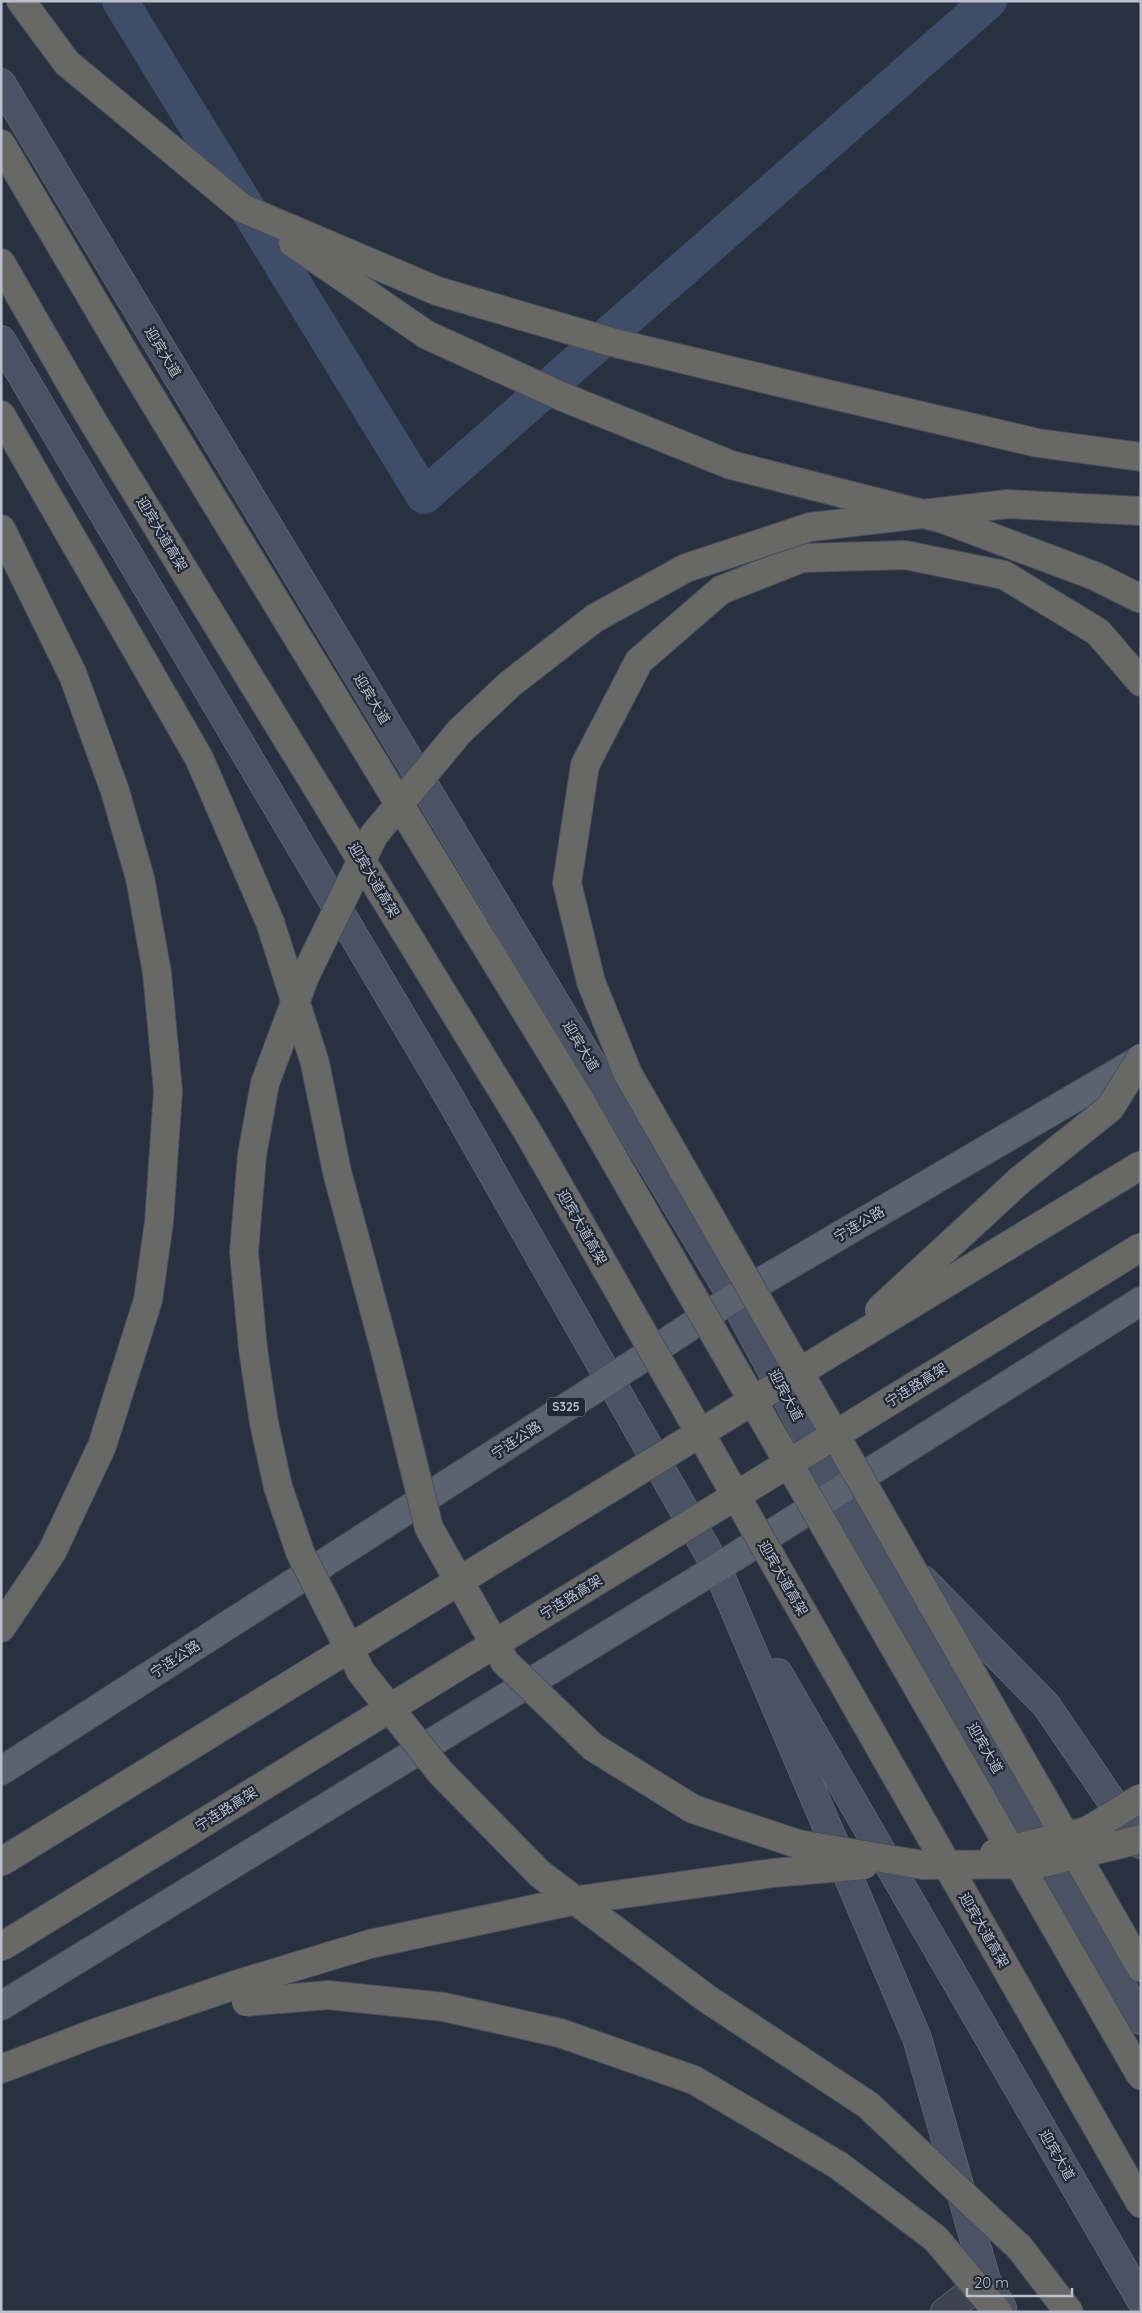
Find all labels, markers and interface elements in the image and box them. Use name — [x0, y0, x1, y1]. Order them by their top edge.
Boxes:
street label: 迎宾大道 — [141, 323, 185, 381]
street label: 迎宾大道高架 — [133, 493, 191, 575]
street label: 迎宾大道 — [350, 670, 394, 728]
street label: 迎宾大道高架 — [345, 839, 403, 921]
street label: 迎宾大道 — [559, 1017, 603, 1075]
street label: 迎宾大道高架 — [553, 1186, 611, 1268]
street label: 宁连公路 — [830, 1202, 888, 1246]
street label: 宁连路高架 — [882, 1359, 950, 1411]
street label: 迎宾大道 — [765, 1366, 807, 1424]
road number: S325 — [547, 1398, 585, 1416]
street label: 宁连公路 — [488, 1417, 544, 1463]
street label: 迎宾大道高架 — [754, 1537, 812, 1619]
street label: 宁连路高架 — [537, 1571, 605, 1623]
street label: 宁连公路 — [147, 1636, 203, 1682]
street label: 迎宾大道 — [963, 1719, 1007, 1777]
street label: 宁连路高架 — [192, 1783, 260, 1835]
street label: 迎宾大道高架 — [955, 1889, 1013, 1971]
street label: 迎宾大道 — [1035, 2126, 1079, 2184]
scale bar — [967, 2266, 1072, 2298]
text: 20 m — [974, 2273, 1009, 2292]

